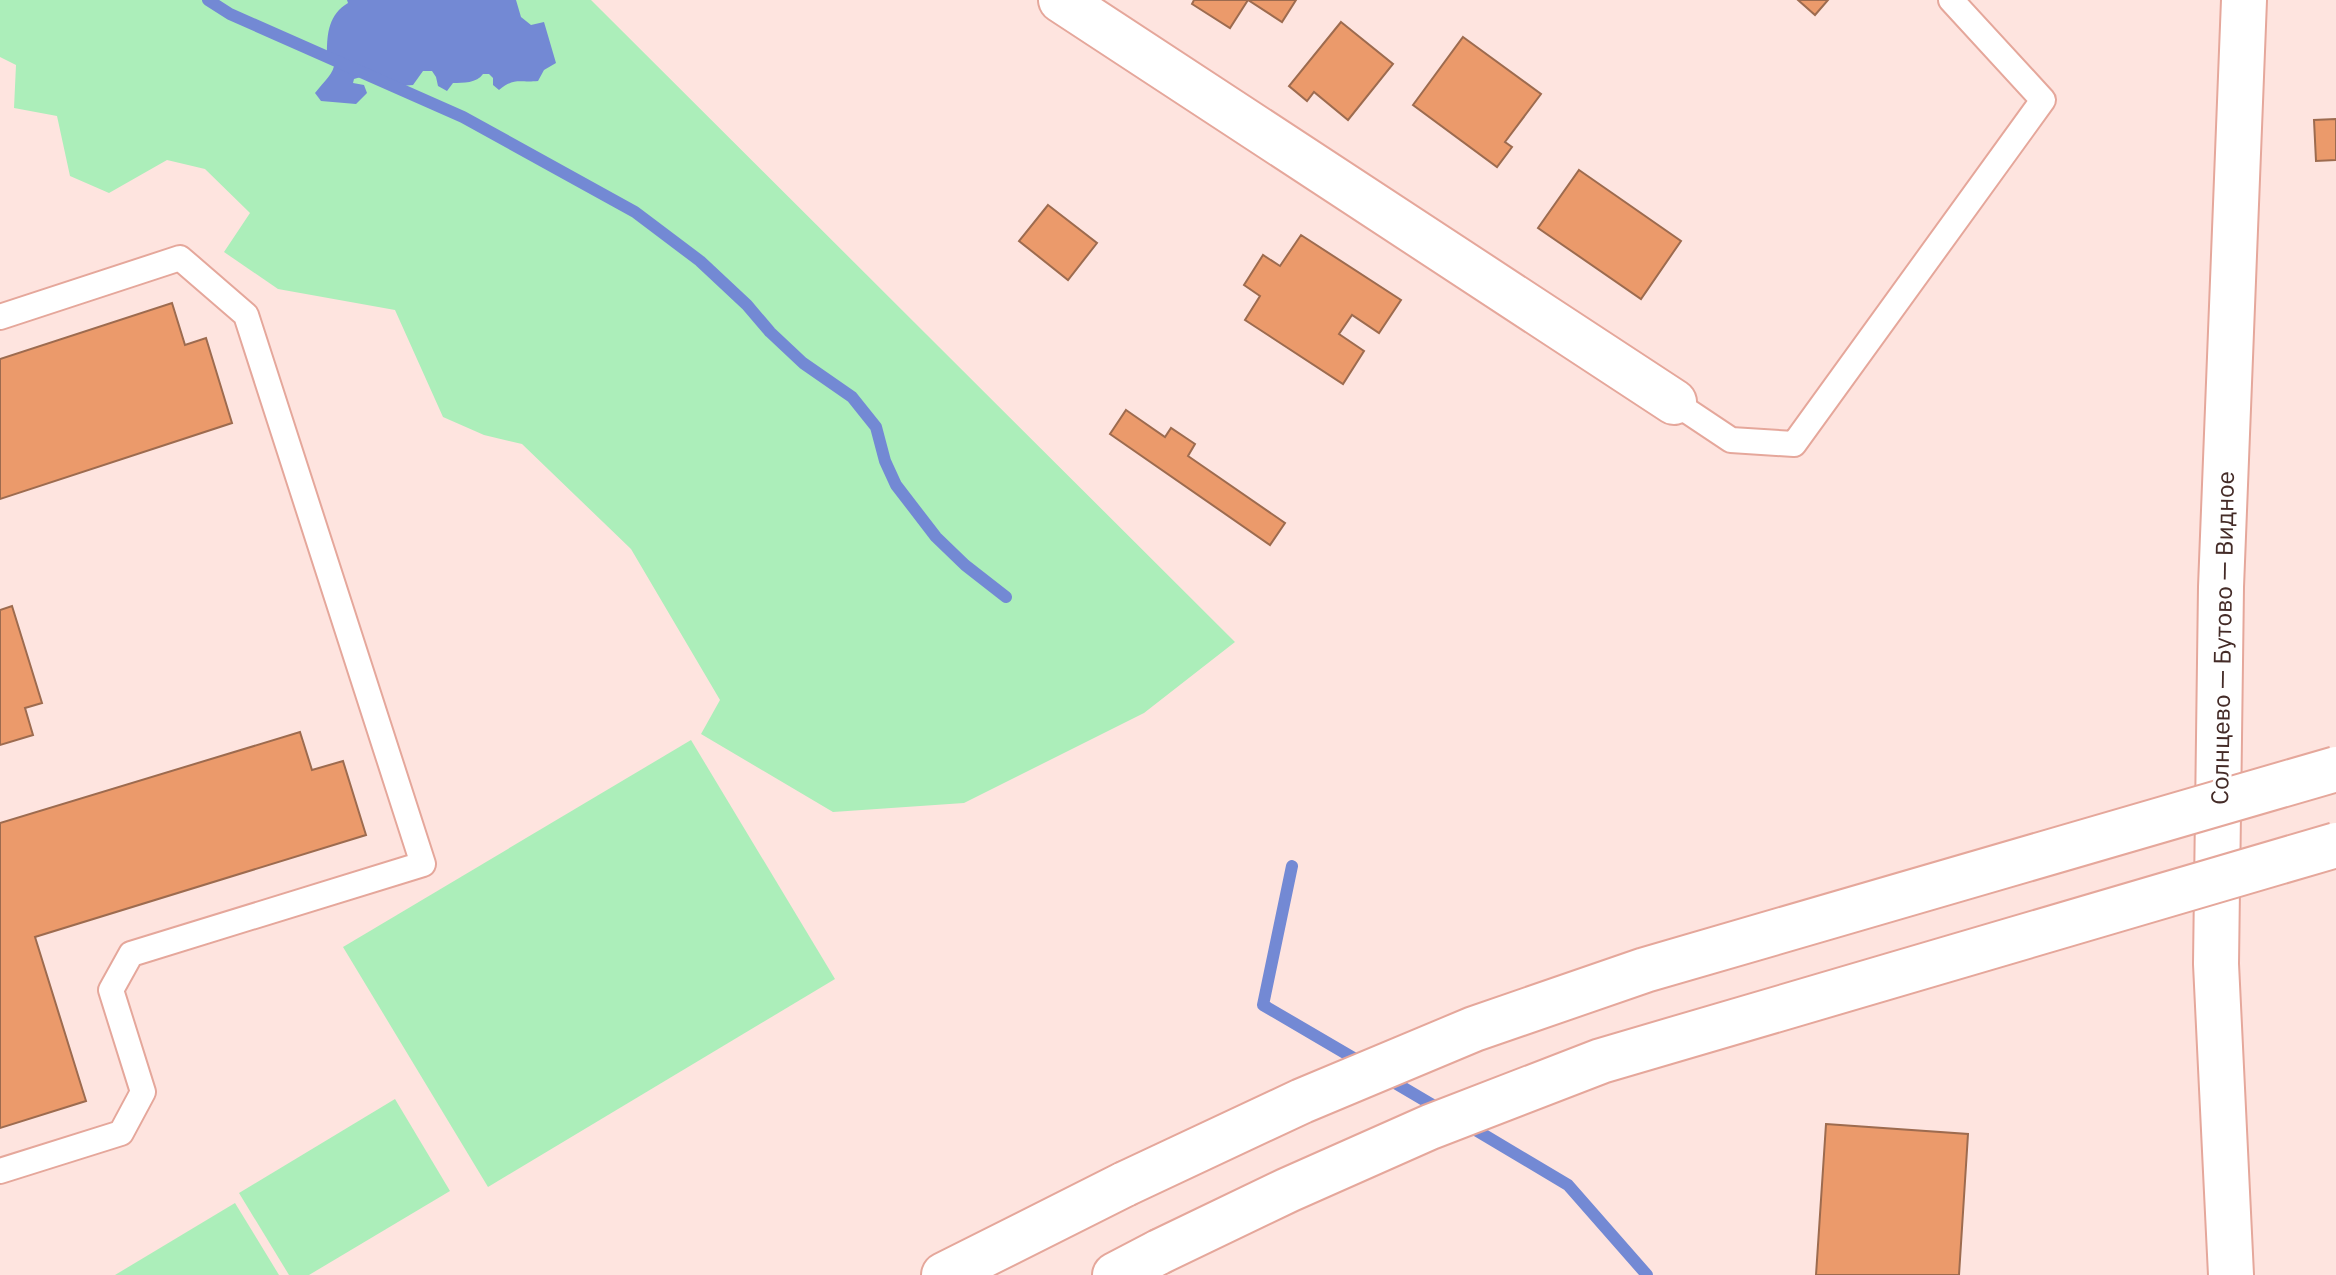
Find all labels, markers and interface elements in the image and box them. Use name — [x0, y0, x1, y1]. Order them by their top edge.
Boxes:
street label: Солнцево — Бутово — Видное — [2203, 471, 2241, 805]

